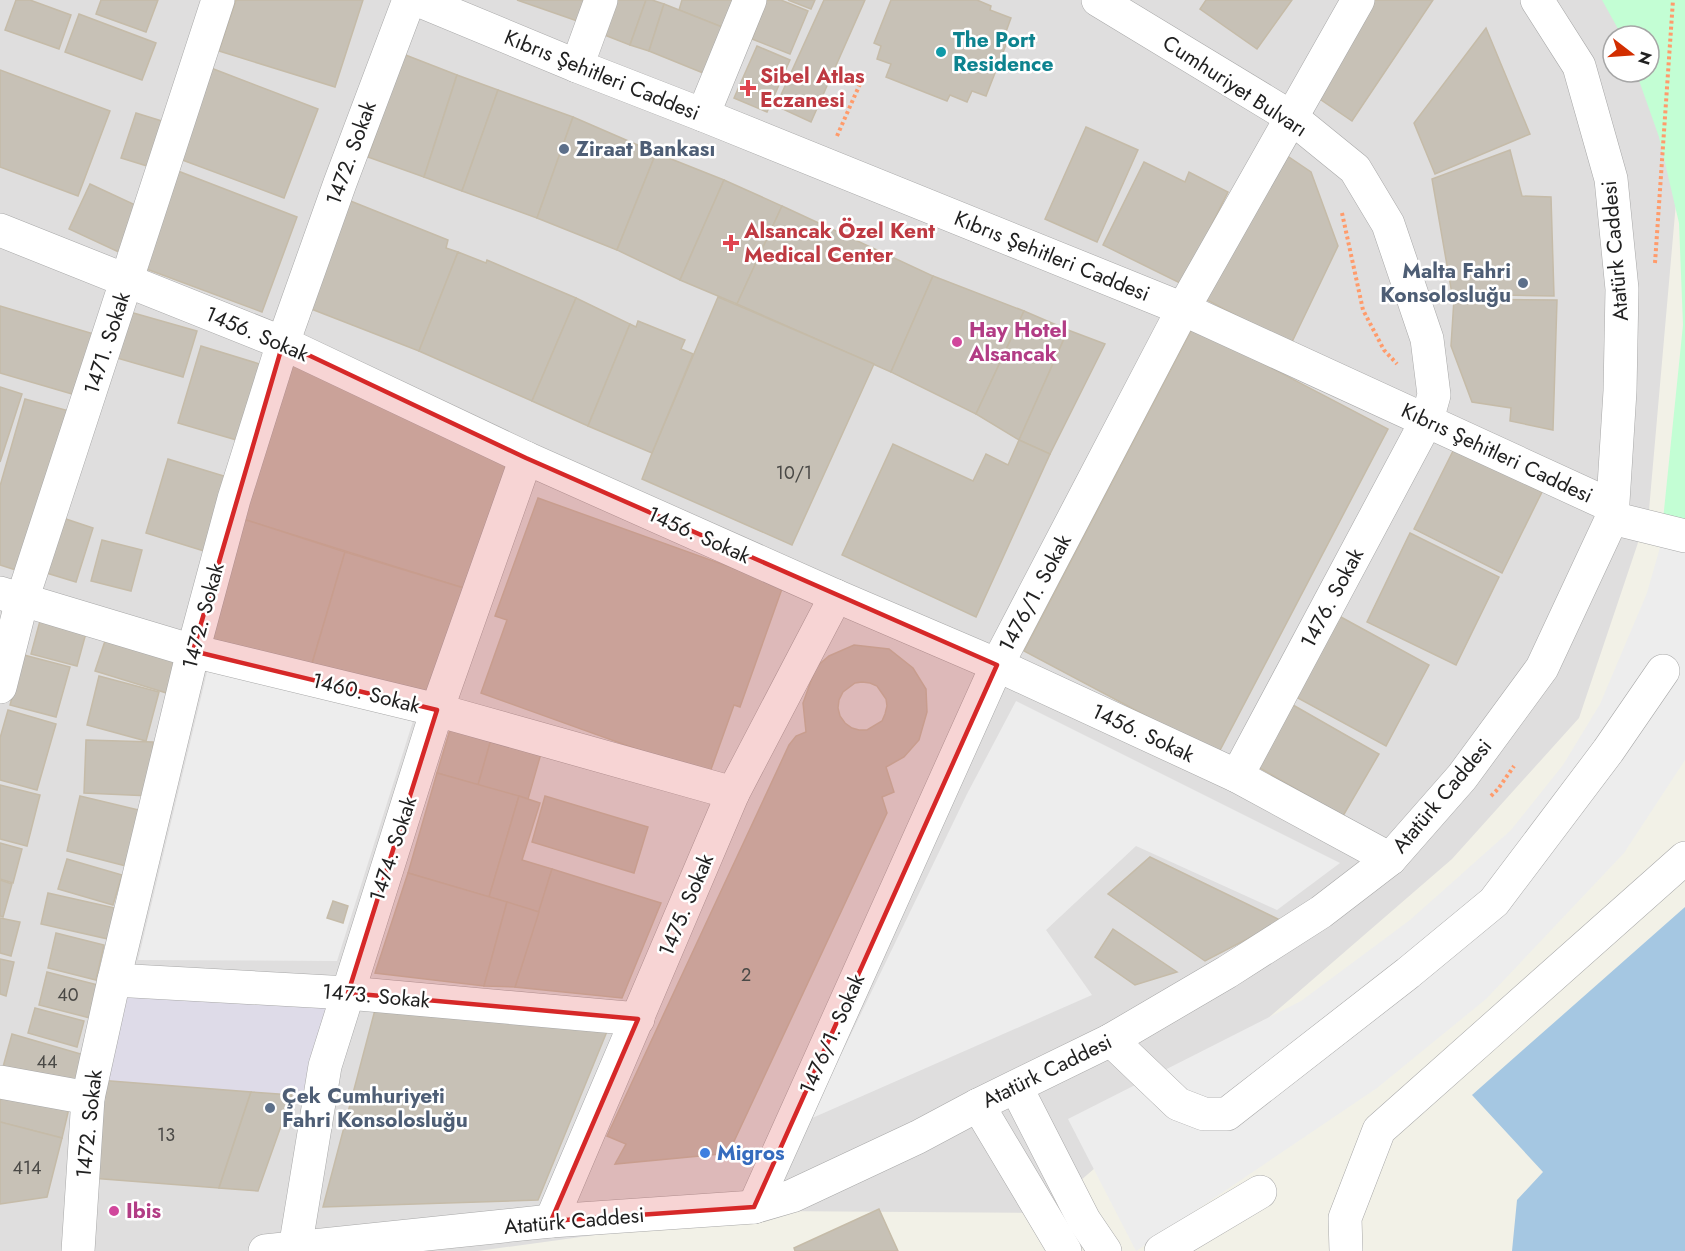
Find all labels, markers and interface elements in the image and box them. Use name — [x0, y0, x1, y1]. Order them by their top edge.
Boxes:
street label: Kıbrıs Şehitleri Caddesi — [500, 22, 704, 128]
north arrow — [1601, 24, 1661, 84]
place label: The Port Residence — [953, 25, 1053, 79]
street label: Cumhuriyet Bulvarı — [1157, 28, 1313, 144]
marker: The Port Residence — [934, 45, 948, 59]
text: N — [1632, 49, 1658, 68]
place label: Sibel Atlas Eczanesi — [760, 61, 865, 115]
marker: Sibel Atlas Eczanesi — [741, 81, 755, 95]
street label: 1472. Sokak — [318, 96, 384, 209]
place label: Ziraat Bankası — [576, 134, 715, 164]
marker: Ziraat Bankası — [557, 142, 571, 156]
street label: Atatürk Caddesi — [1594, 179, 1636, 323]
street label: Kıbrıs Şehitleri Caddesi — [950, 203, 1154, 309]
place label: Alsancak Özel Kent Medical Center — [743, 216, 935, 270]
marker: Alsancak Özel Kent Medical Center — [722, 234, 740, 252]
place label: Malta Fahri Konsolosluğu — [1380, 256, 1511, 310]
marker: Malta Fahri Konsolosluğu — [1516, 276, 1530, 290]
street label: 1471. Sokak — [76, 287, 138, 398]
street label: 1456. Sokak — [201, 299, 314, 370]
place label: Hay Hotel Alsancak — [968, 315, 1067, 369]
marker: Hay Hotel Alsancak — [950, 335, 964, 349]
street label: Kıbrıs Şehitleri Caddesi — [1396, 395, 1598, 511]
house number: 10/1 — [776, 460, 812, 486]
street label: 1456. Sokak — [643, 499, 756, 571]
street label: 1476/1. Sokak — [991, 528, 1079, 657]
street label: 1476. Sokak — [1293, 542, 1371, 653]
street label: 1472. Sokak — [174, 559, 232, 672]
street label: 1460. Sokak — [309, 665, 424, 721]
street label: 1456. Sokak — [1087, 696, 1200, 770]
street label: Atatürk Caddesi — [1385, 732, 1499, 860]
street label: 1474. Sokak — [362, 792, 424, 906]
street label: 1475. Sokak — [651, 848, 721, 961]
house number: 2 — [741, 962, 751, 988]
street label: 1476/1. Sokak — [792, 968, 872, 1099]
street label: 1473. Sokak — [321, 976, 432, 1016]
house number: 40 — [57, 982, 79, 1008]
street label: Atatürk Caddesi — [977, 1027, 1117, 1115]
house number: 44 — [37, 1049, 58, 1075]
street label: 1472. Sokak — [68, 1068, 110, 1180]
place label: Çek Cumhuriyeti Fahri Konsolosluğu — [282, 1081, 468, 1135]
marker: Çek Cumhuriyeti Fahri Konsolosluğu — [263, 1101, 277, 1115]
house number: 13 — [157, 1122, 175, 1148]
place label: Migros — [717, 1138, 785, 1168]
marker: Migros — [698, 1146, 712, 1160]
house number: 414 — [12, 1155, 42, 1181]
place label: Ibis — [126, 1196, 161, 1226]
street label: Atatürk Caddesi — [502, 1200, 646, 1242]
marker: Ibis — [107, 1204, 121, 1218]

